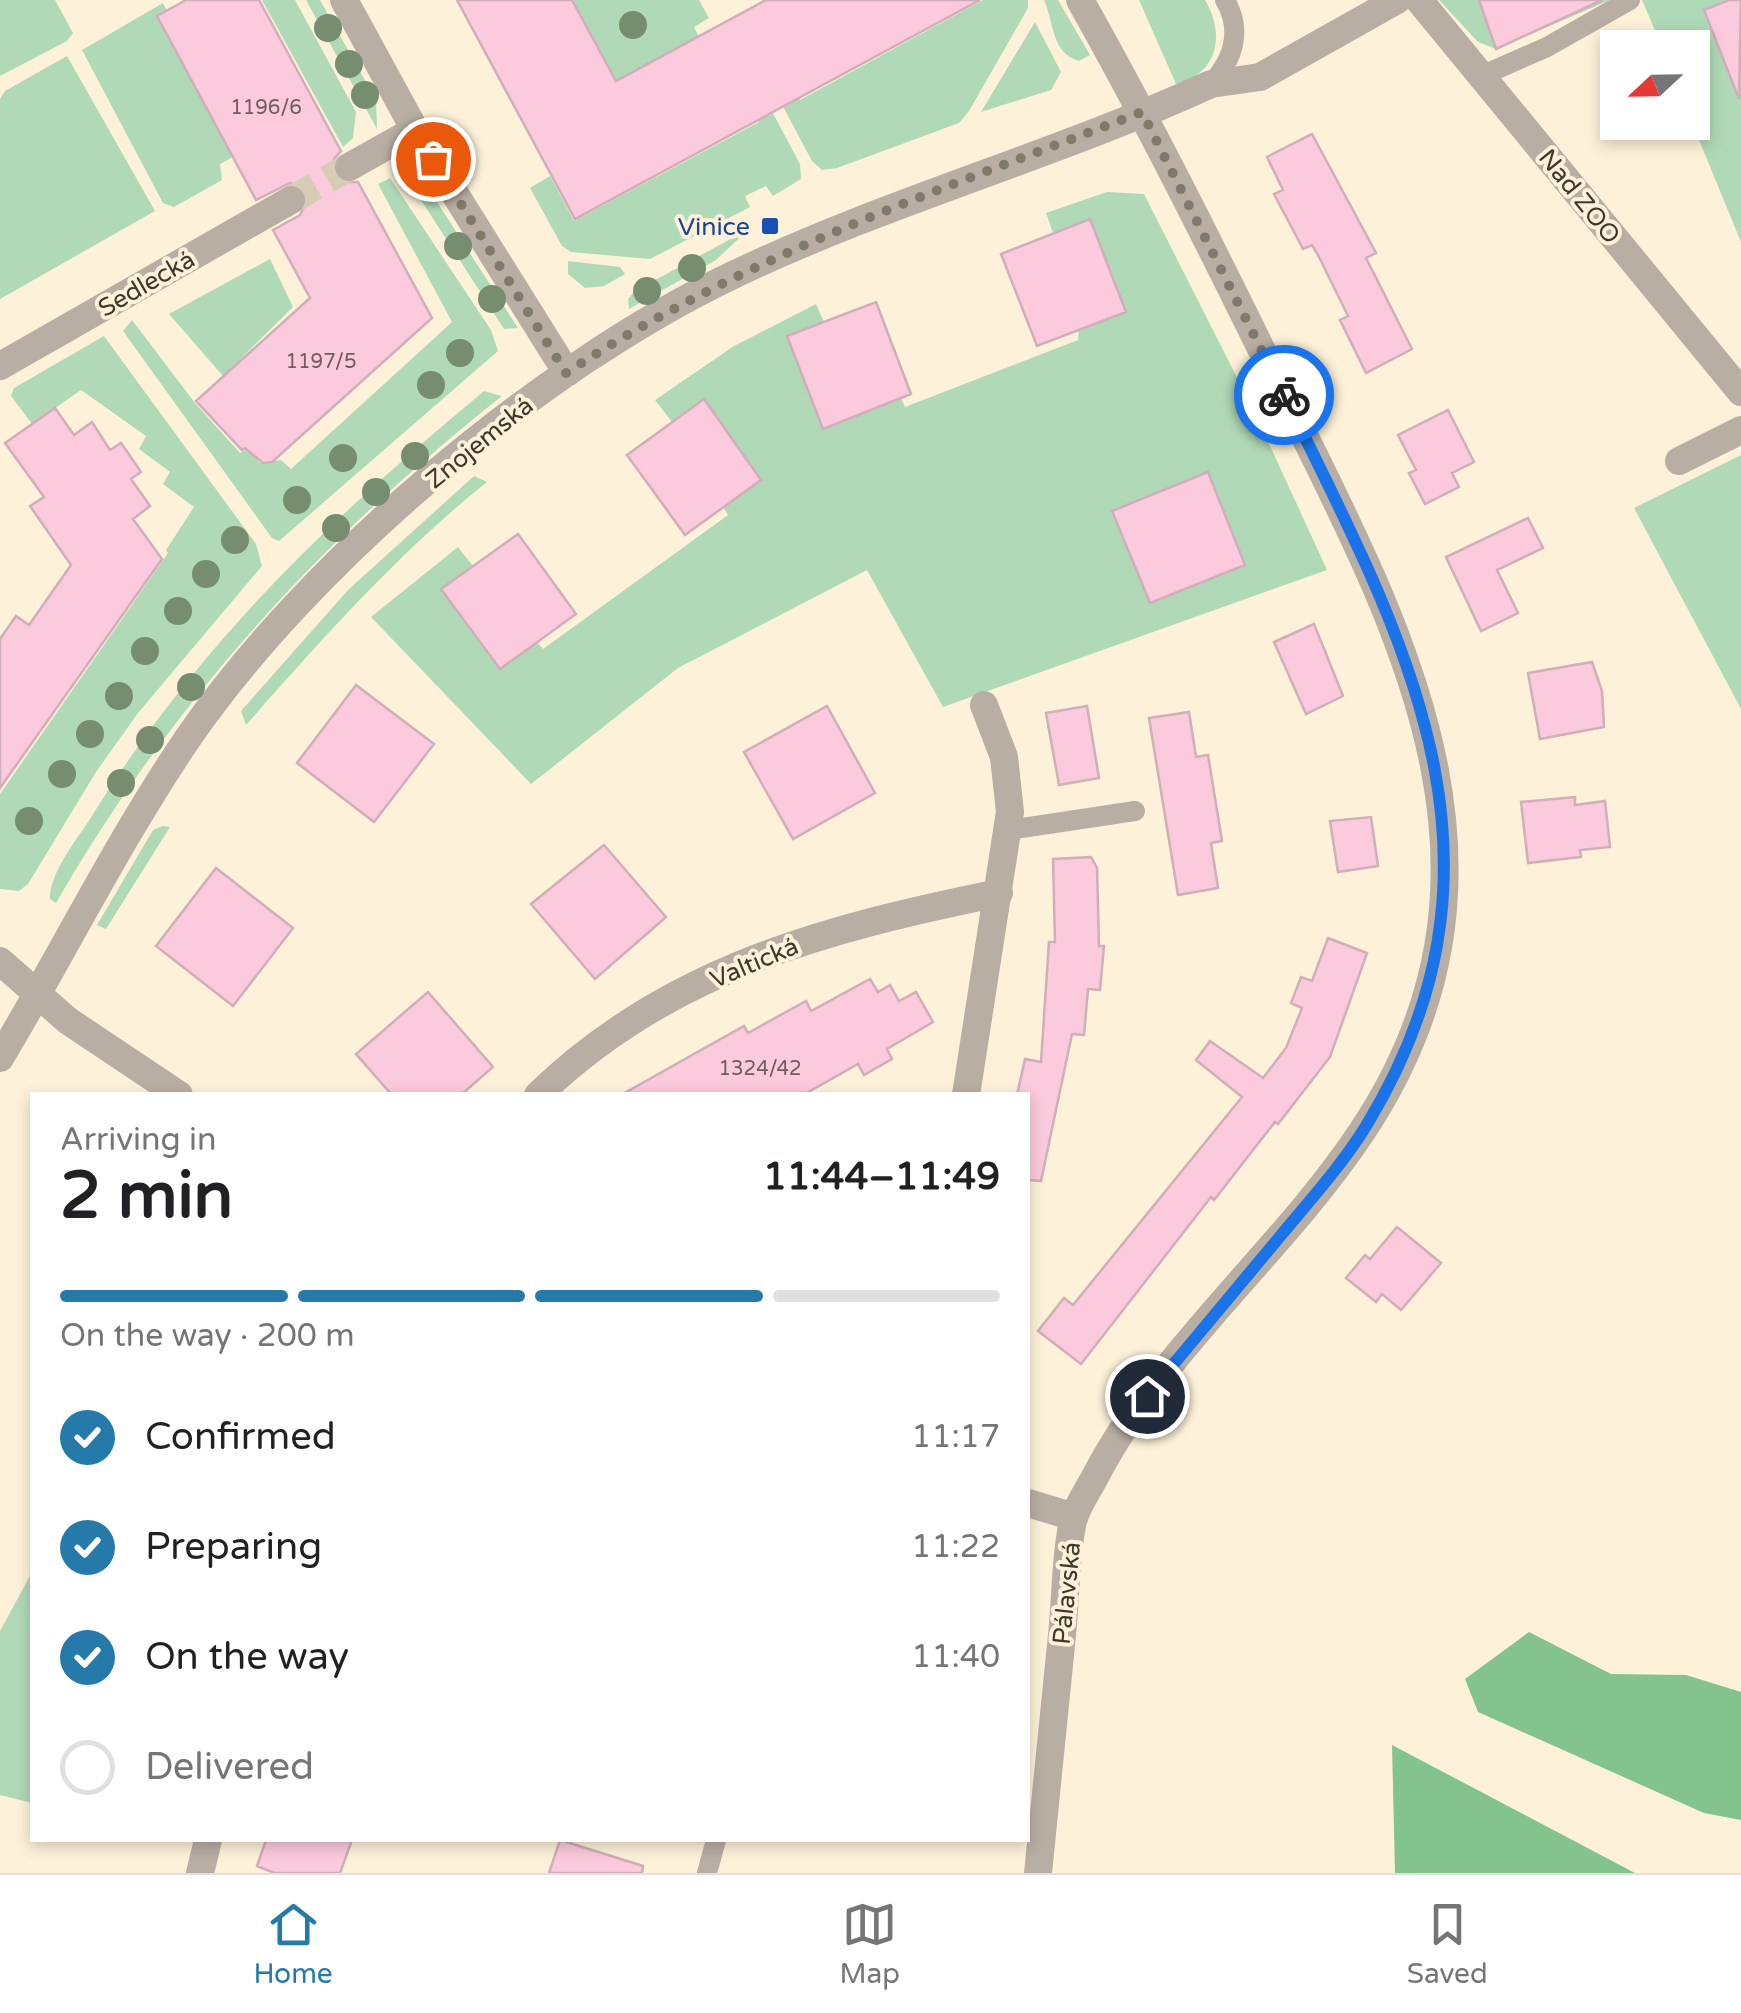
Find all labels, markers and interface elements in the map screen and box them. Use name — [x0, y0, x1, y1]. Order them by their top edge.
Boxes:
north arrow — [1600, 30, 1710, 140]
map controls — [1600, 30, 1710, 140]
house number: 1196/6 — [230, 96, 302, 120]
pin — [391, 117, 476, 202]
icon: bag — [406, 132, 461, 187]
street label: Nad ZOO — [1532, 143, 1626, 250]
place label: Vinice — [678, 212, 750, 242]
marker: Vinice — [759, 215, 781, 237]
street label: Sedlecká — [93, 244, 200, 323]
courier — [1234, 345, 1334, 445]
house number: 1197/5 — [285, 350, 357, 374]
icon: bike — [1257, 368, 1312, 423]
street label: Znojemská — [420, 390, 539, 495]
street label: Valtická — [706, 931, 803, 995]
house number: 1324/42 — [718, 1057, 802, 1081]
text: Arriving in — [60, 1121, 217, 1159]
text: 11:44–11:49 — [763, 1154, 1000, 1200]
text: 2 min — [60, 1157, 233, 1236]
text: On the way · 200 m — [60, 1317, 355, 1355]
pin — [1105, 1354, 1190, 1439]
icon: home — [1120, 1369, 1175, 1424]
icon: check — [60, 1410, 115, 1465]
text: Confirmed — [145, 1414, 336, 1460]
text: 11:17 — [911, 1418, 1000, 1456]
icon: check — [60, 1520, 115, 1575]
text: Preparing — [145, 1524, 322, 1570]
text: 11:22 — [911, 1528, 1000, 1566]
street label: Pálavská — [1047, 1540, 1087, 1646]
icon: check — [60, 1630, 115, 1685]
text: On the way — [145, 1634, 349, 1680]
text: 11:40 — [911, 1638, 1000, 1676]
text: Delivered — [145, 1744, 314, 1790]
tab: Home — [253, 1897, 333, 1991]
tab: Map — [839, 1897, 900, 1991]
tab: Saved — [1407, 1897, 1488, 1991]

